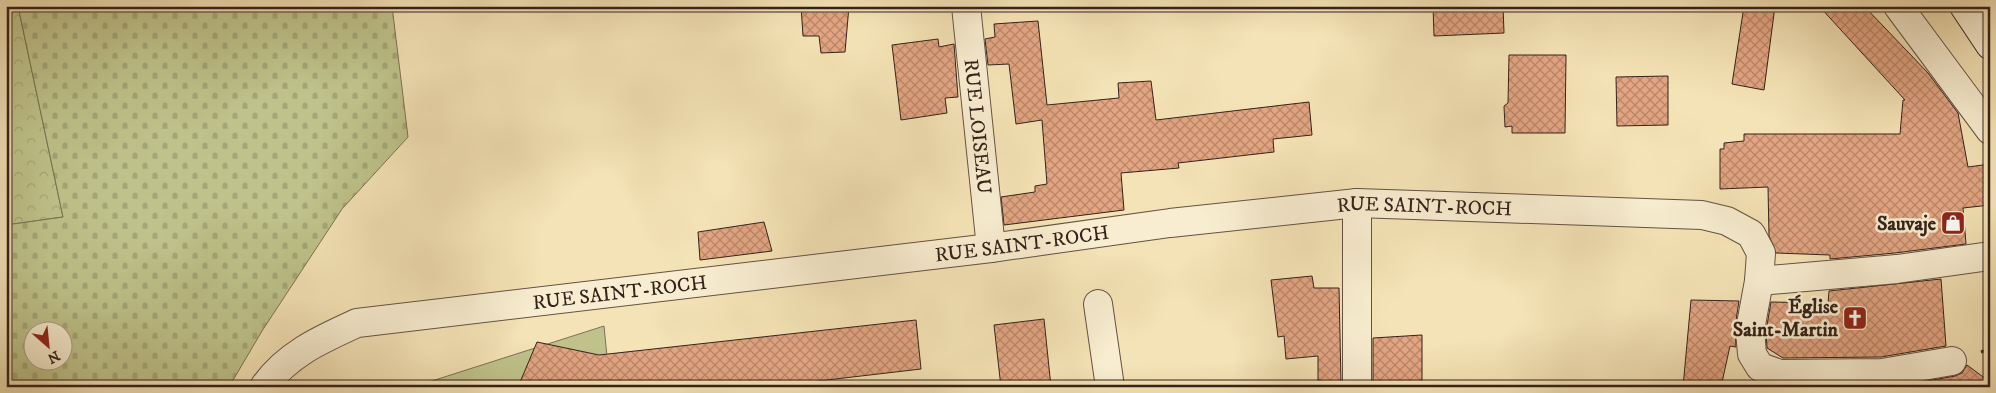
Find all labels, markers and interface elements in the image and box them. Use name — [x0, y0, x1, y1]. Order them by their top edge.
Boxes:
street label: RUE LOISEAU — [958, 58, 996, 195]
street label: RUE SAINT-ROCH — [1336, 192, 1512, 222]
shop icon: Sauvaje — [1940, 210, 1966, 236]
place label: Sauvaje — [1877, 212, 1937, 237]
street label: RUE SAINT-ROCH — [934, 221, 1111, 269]
street label: RUE SAINT-ROCH — [531, 271, 709, 316]
place label: Église Saint-Martin — [1733, 294, 1839, 343]
church icon: Église Saint-Martin — [1842, 305, 1868, 331]
north arrow — [22, 320, 72, 370]
text: N — [44, 346, 63, 368]

